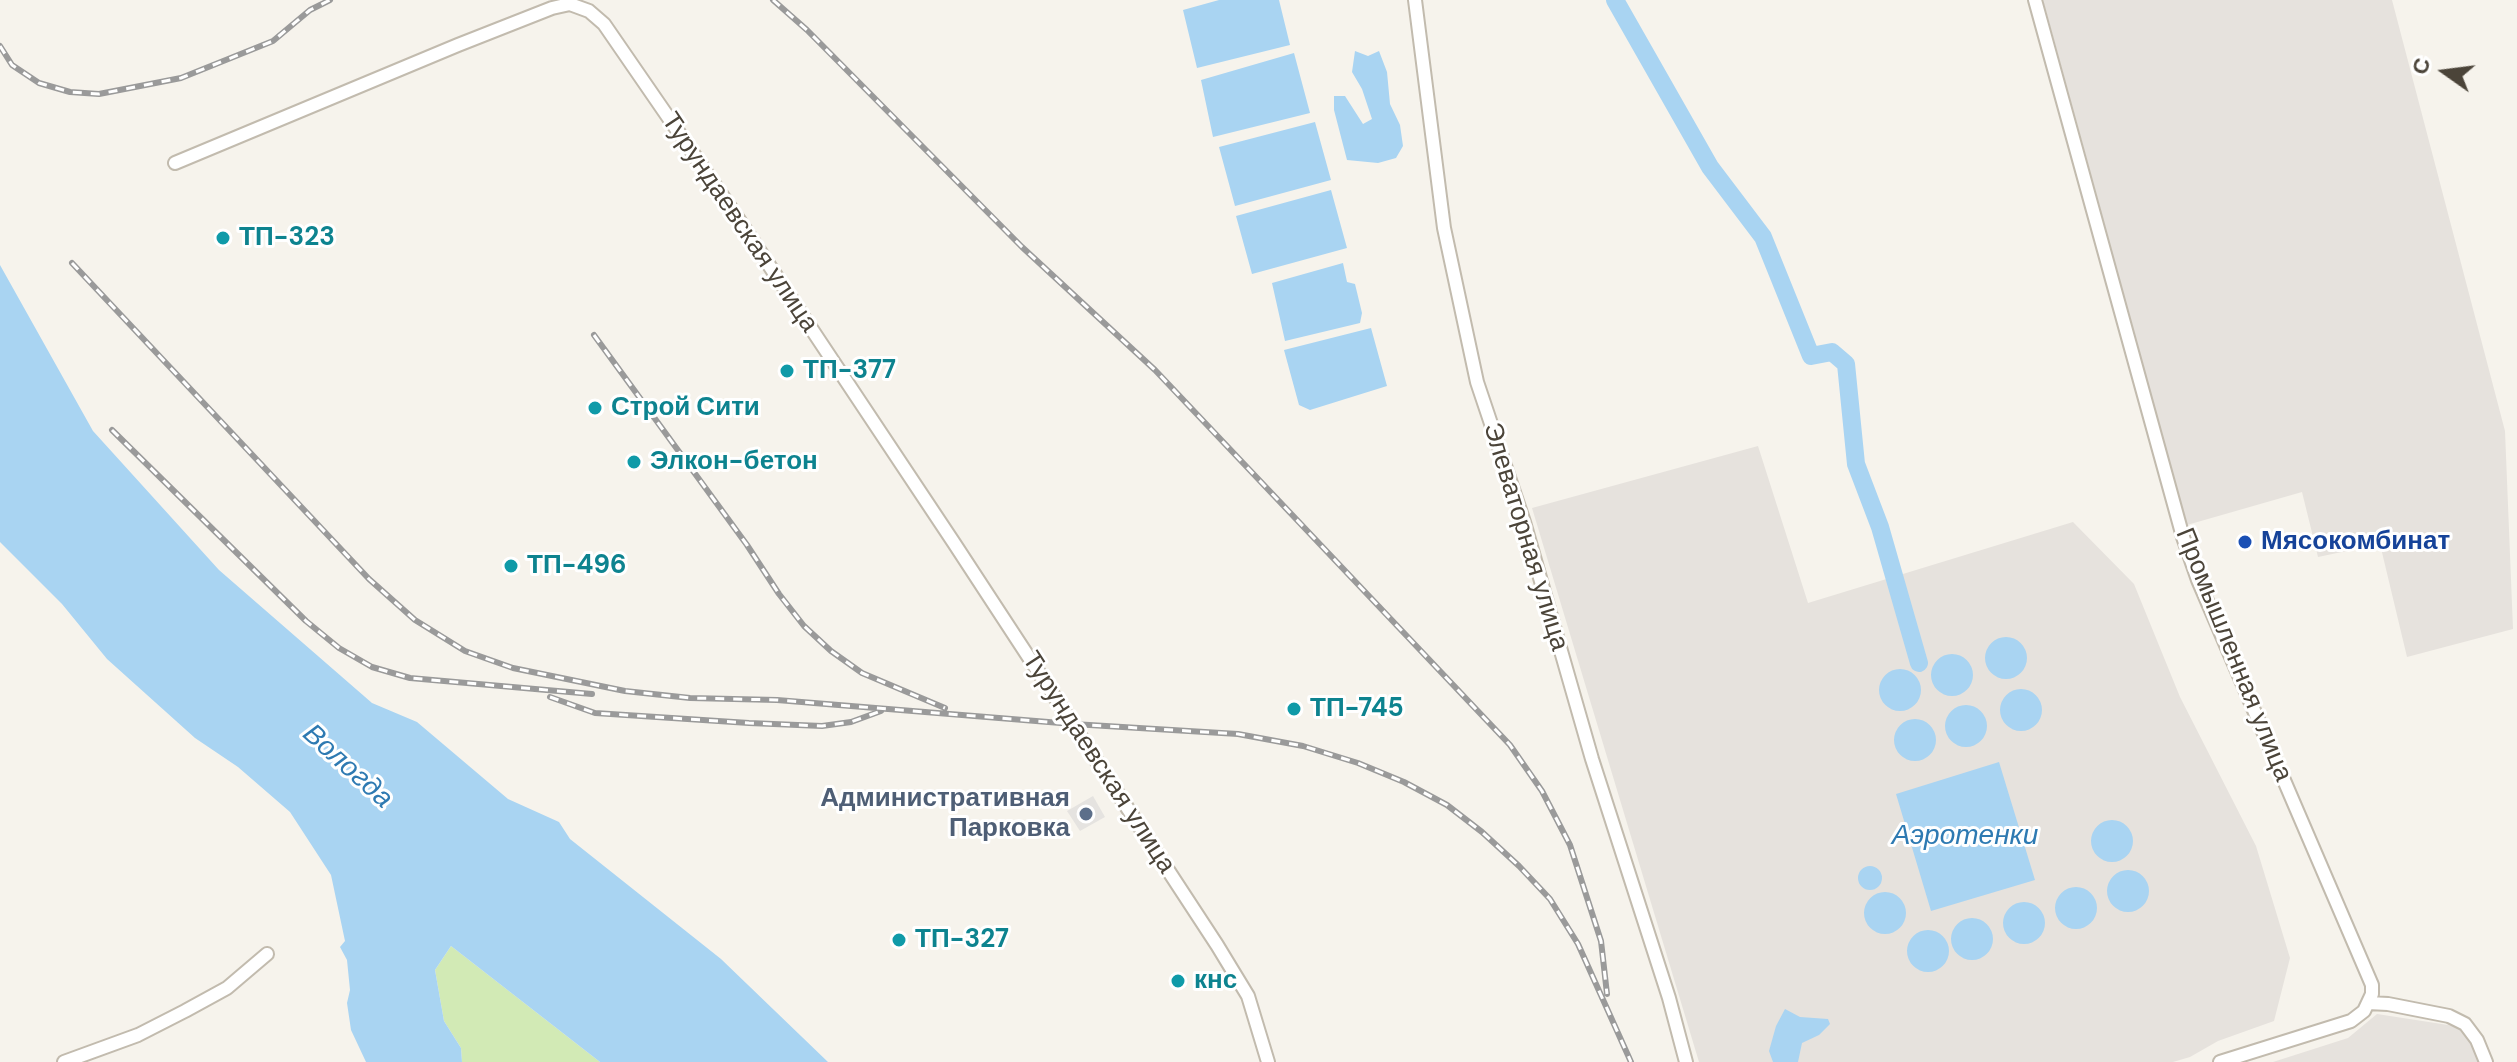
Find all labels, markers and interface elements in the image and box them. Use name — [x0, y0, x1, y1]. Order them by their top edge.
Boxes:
north arrow — [2405, 32, 2485, 112]
text: С — [2405, 55, 2437, 77]
street label: Турундаевская улица — [654, 107, 824, 339]
place label: ТП-323 — [239, 222, 335, 254]
marker: ТП-323 — [214, 229, 232, 247]
place label: ТП-377 — [803, 355, 896, 387]
marker: ТП-377 — [778, 362, 796, 380]
place label: Строй Сити — [611, 392, 760, 424]
marker: Строй Сити — [586, 399, 604, 417]
street label: Элеваторная улица — [1475, 419, 1575, 655]
place label: Элкон-бетон — [650, 446, 818, 478]
marker: Элкон-бетон — [625, 453, 643, 471]
street label: Промышленная улица — [2168, 524, 2298, 786]
place label: Мясокомбинат — [2261, 526, 2450, 558]
marker: Мясокомбинат — [2236, 533, 2254, 551]
place label: ТП-496 — [527, 550, 626, 582]
marker: ТП-496 — [502, 557, 520, 575]
street label: Турундаевская улица — [1015, 646, 1181, 880]
place label: ТП-745 — [1310, 693, 1404, 725]
marker: ТП-745 — [1285, 700, 1303, 718]
water label: Вологда — [295, 718, 399, 816]
place label: Административная Парковка — [820, 783, 1070, 844]
marker: Административная Парковка — [1077, 805, 1095, 823]
water label: Аэротенки — [1892, 820, 2038, 854]
place label: ТП-327 — [915, 924, 1009, 956]
marker: ТП-327 — [890, 931, 908, 949]
place label: кнс — [1194, 965, 1237, 997]
marker: кнс — [1169, 972, 1187, 990]

